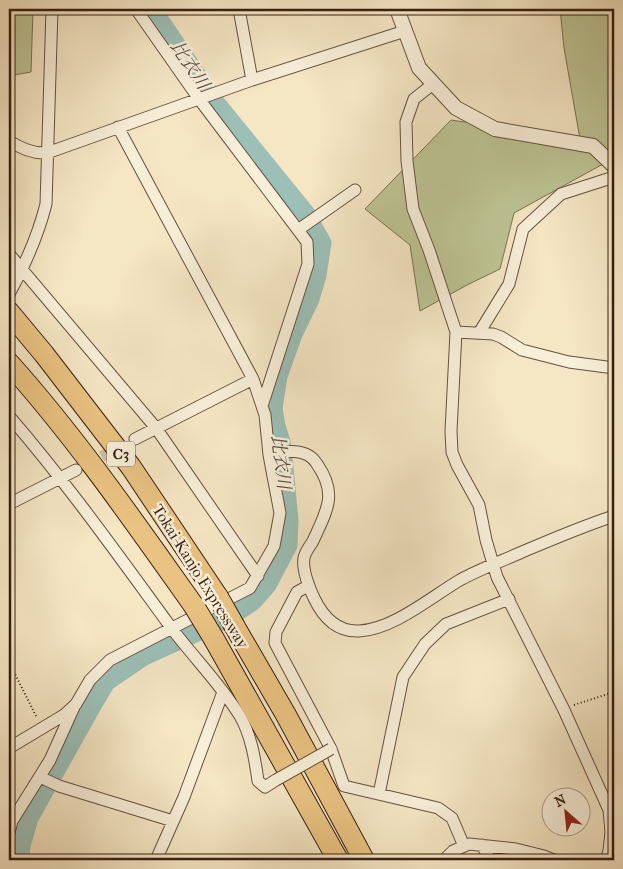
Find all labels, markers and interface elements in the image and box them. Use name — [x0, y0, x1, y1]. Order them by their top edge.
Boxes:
water label: 比衣川 — [166, 37, 215, 95]
water label: 比衣川 — [267, 434, 294, 492]
road number: C3 — [107, 442, 135, 466]
street label: Tokai-Kanjo Expressway — [148, 501, 253, 652]
north arrow — [540, 786, 590, 836]
text: N — [552, 791, 569, 811]

